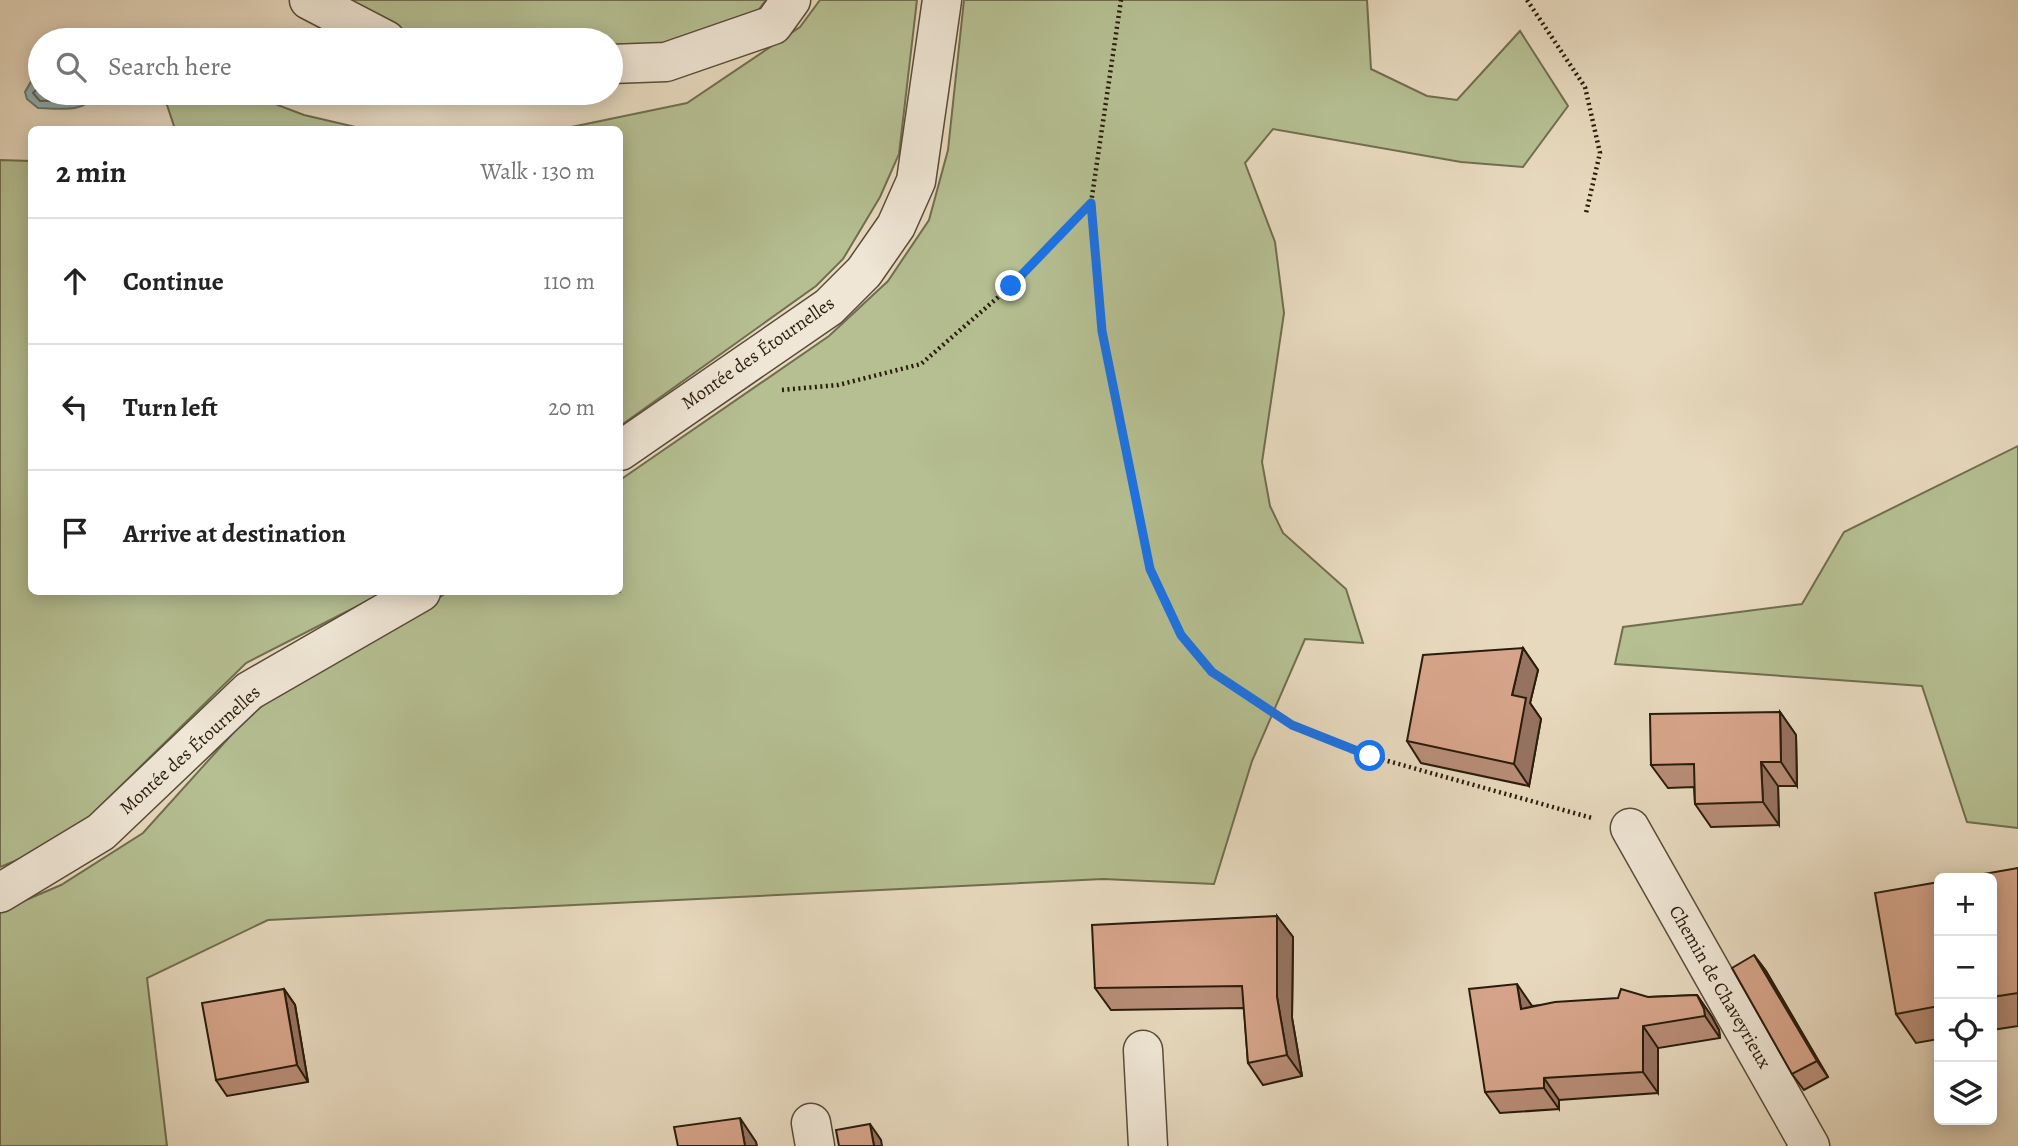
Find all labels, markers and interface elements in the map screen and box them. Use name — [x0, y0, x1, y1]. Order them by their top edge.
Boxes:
search box — [28, 28, 623, 105]
icon: search — [52, 48, 90, 86]
text: Search here — [108, 49, 232, 84]
text: 2 min — [56, 152, 126, 192]
text: Walk · 130 m — [481, 156, 595, 187]
icon: ahead — [56, 262, 94, 300]
text: Continue — [123, 264, 224, 299]
text: 110 m — [543, 266, 595, 297]
route end — [995, 270, 1026, 301]
street label: Montée des Étournelles — [676, 290, 840, 416]
icon: left — [56, 388, 94, 426]
text: Turn left — [123, 390, 218, 425]
text: 20 m — [548, 392, 595, 423]
icon: arrive — [56, 514, 94, 552]
text: Arrive at destination — [123, 516, 346, 551]
street label: Montée des Étournelles — [114, 680, 266, 820]
route start — [1354, 740, 1385, 771]
map controls — [1934, 873, 1997, 1125]
button: + — [1934, 873, 1997, 936]
street label: Chemin de Chaveyrieux — [1663, 901, 1777, 1073]
button: − — [1934, 936, 1997, 999]
button: locate — [1934, 999, 1997, 1062]
button: layers — [1934, 1062, 1997, 1125]

